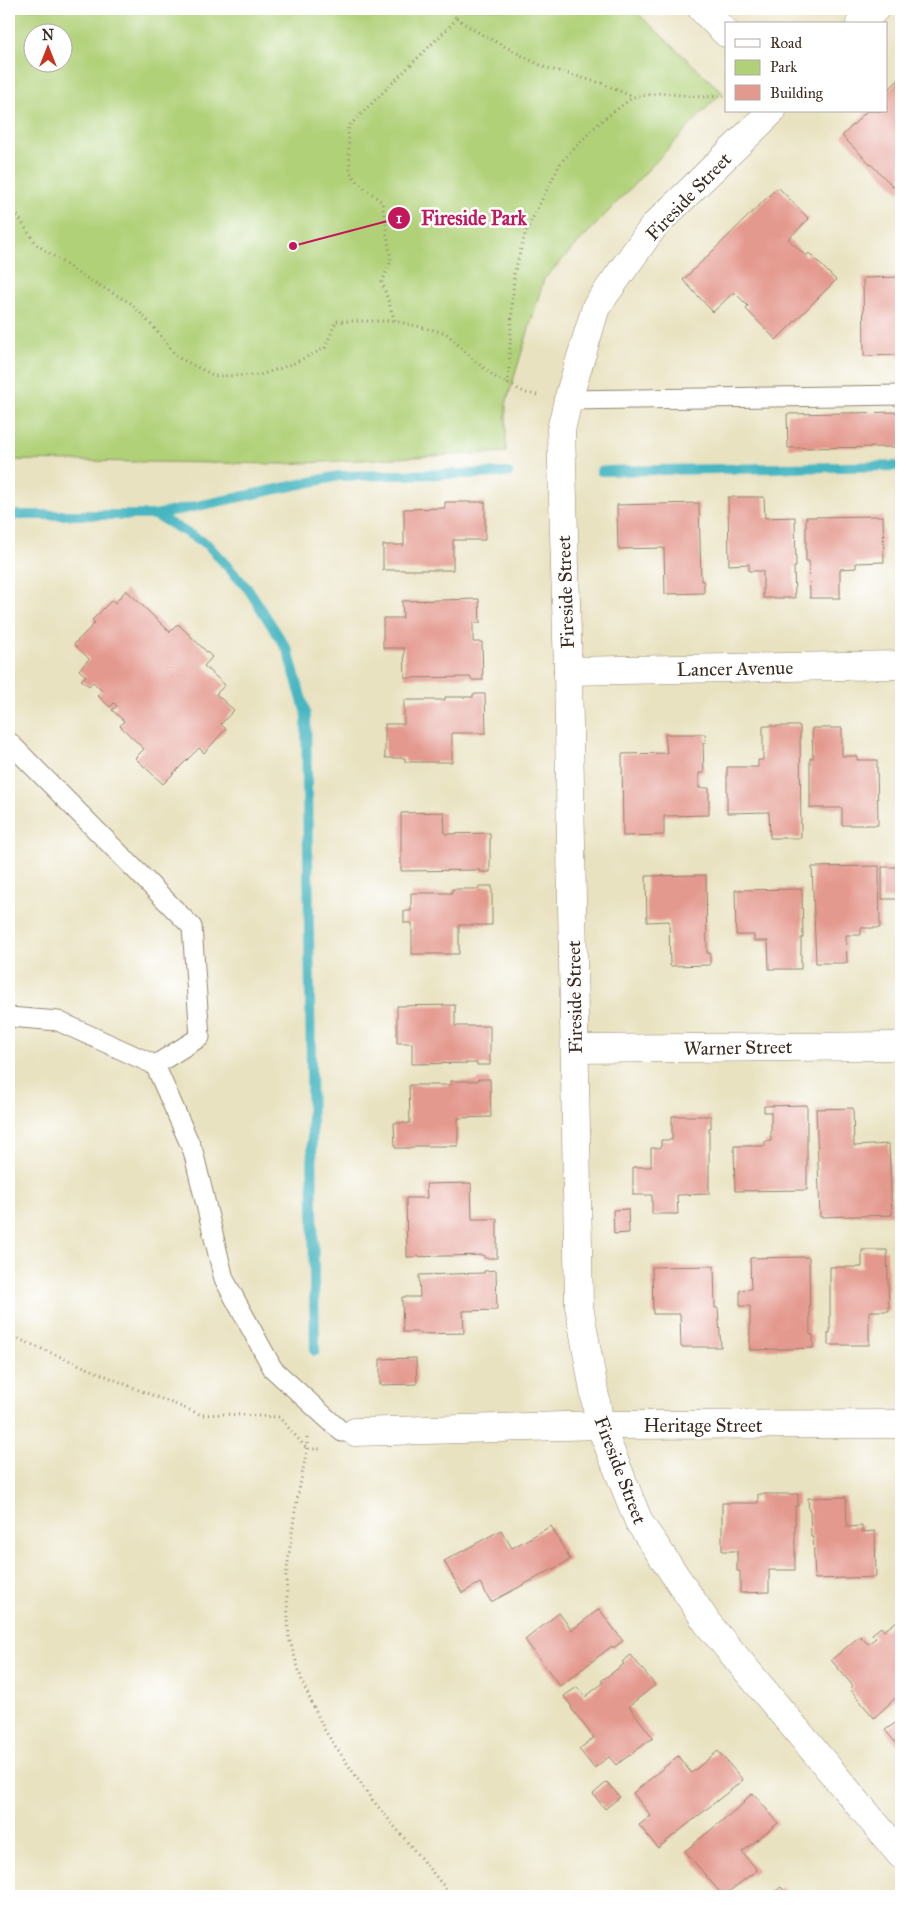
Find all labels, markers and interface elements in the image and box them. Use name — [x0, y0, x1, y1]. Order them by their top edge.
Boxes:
north arrow — [22, 22, 72, 72]
legend — [725, 22, 888, 112]
text: N — [42, 27, 54, 44]
text: Road — [770, 34, 802, 52]
text: Park — [770, 58, 797, 76]
text: Building — [770, 84, 824, 102]
street label: Fireside Street — [641, 147, 736, 245]
callout: Fireside Park — [386, 201, 537, 236]
text: Fireside Park — [421, 206, 528, 230]
text: 1 — [396, 209, 402, 227]
street label: Fireside Street — [552, 535, 579, 649]
street label: Lancer Avenue — [677, 656, 794, 681]
street label: Fireside Street — [562, 940, 587, 1054]
street label: Warner Street — [683, 1035, 793, 1060]
street label: Fireside Street — [589, 1413, 652, 1527]
street label: Heritage Street — [643, 1414, 763, 1438]

